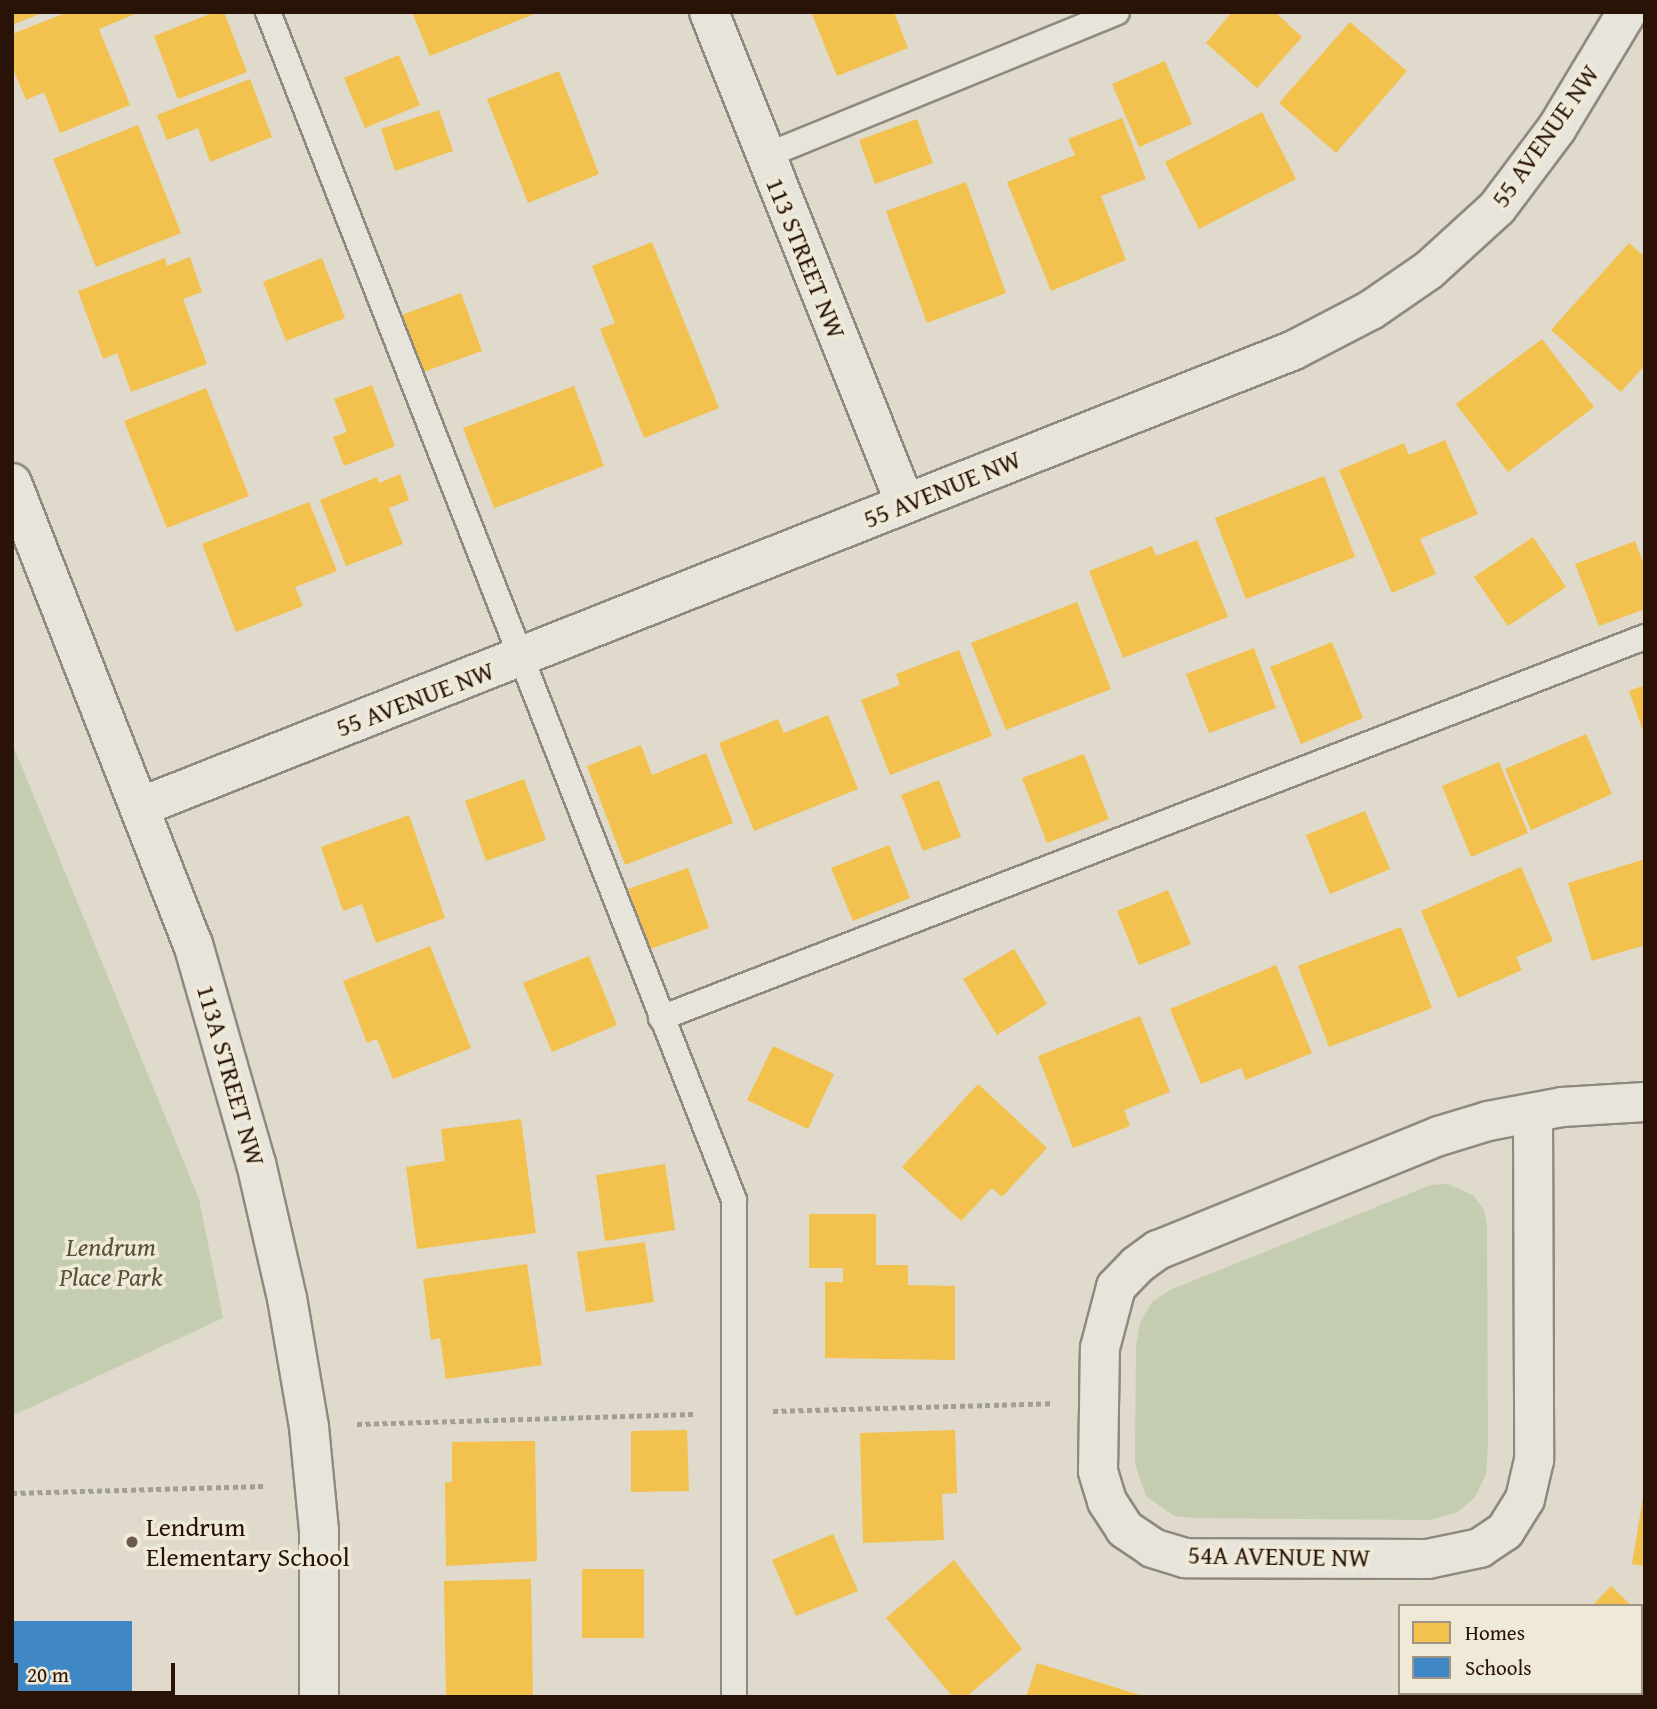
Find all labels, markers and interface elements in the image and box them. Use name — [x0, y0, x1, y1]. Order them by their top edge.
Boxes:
street label: 55 AVENUE NW — [1484, 59, 1606, 213]
street label: 113 STREET NW — [759, 173, 853, 343]
street label: 55 AVENUE NW — [859, 443, 1025, 535]
street label: 55 AVENUE NW — [332, 655, 498, 743]
street label: 113A STREET NW — [190, 981, 272, 1169]
park label: Lendrum Place Park — [59, 1231, 163, 1292]
place label: Lendrum Elementary School — [146, 1511, 350, 1572]
marker: Lendrum Elementary School — [124, 1534, 140, 1550]
street label: 54A AVENUE NW — [1187, 1539, 1371, 1573]
legend — [1398, 1604, 1643, 1695]
text: Homes — [1465, 1617, 1525, 1648]
scale bar — [18, 1650, 178, 1694]
text: Schools — [1465, 1652, 1532, 1683]
text: 20 m — [27, 1659, 69, 1690]

